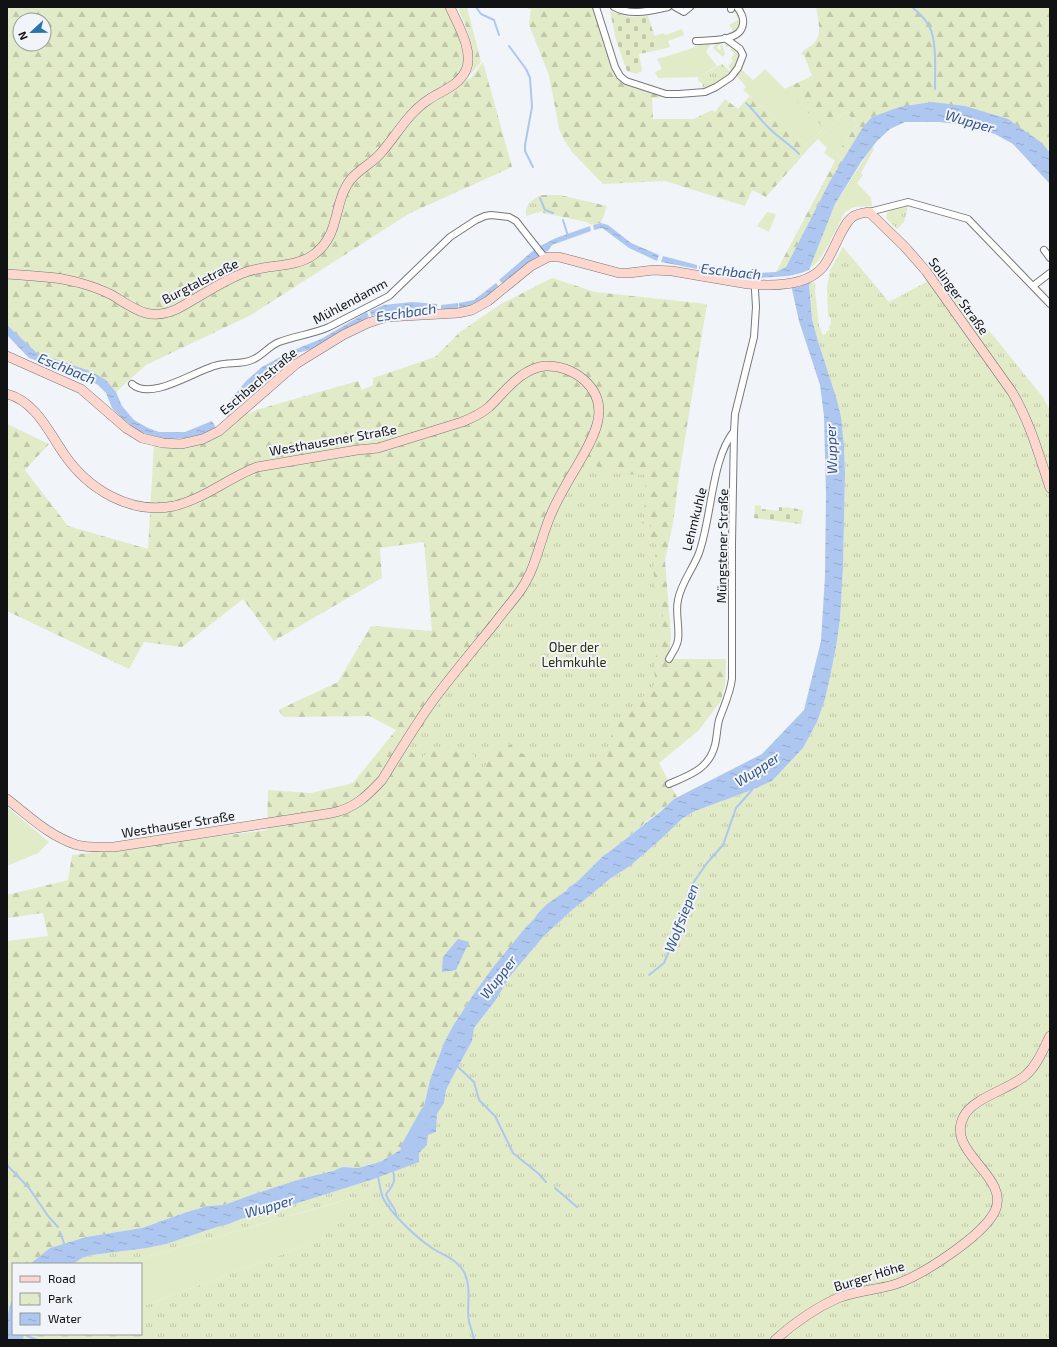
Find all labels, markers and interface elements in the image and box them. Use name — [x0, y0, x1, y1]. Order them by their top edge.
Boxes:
north arrow — [12, 12, 52, 52]
text: N — [15, 30, 30, 42]
water label: Wupper — [944, 106, 997, 136]
street label: Solinger Straße — [926, 254, 992, 338]
street label: Burgtalstraße — [159, 255, 241, 307]
water label: Eschbach — [700, 259, 762, 283]
street label: Mühlendamm — [310, 275, 390, 327]
water label: Eschbach — [375, 299, 437, 325]
street label: Eschbachstraße — [216, 344, 300, 418]
water label: Eschbach — [36, 349, 98, 387]
street label: Westhausener Straße — [268, 421, 398, 459]
water label: Wupper — [822, 423, 840, 474]
street label: Lehmkuhle — [678, 486, 710, 552]
street label: Müngstener Straße — [713, 488, 731, 604]
park label: Ober der Lehmkuhle — [541, 639, 607, 670]
water label: Wupper — [731, 748, 783, 790]
street label: Westhauser Straße — [120, 807, 236, 841]
water label: Wolfsiepen — [660, 881, 702, 955]
water label: Wupper — [476, 952, 520, 1002]
water label: Wupper — [243, 1191, 296, 1221]
street label: Burger Höhe — [832, 1258, 906, 1294]
legend — [12, 1263, 142, 1335]
text: Road — [48, 1271, 76, 1285]
text: Park — [48, 1291, 73, 1305]
text: Water — [48, 1311, 82, 1325]

